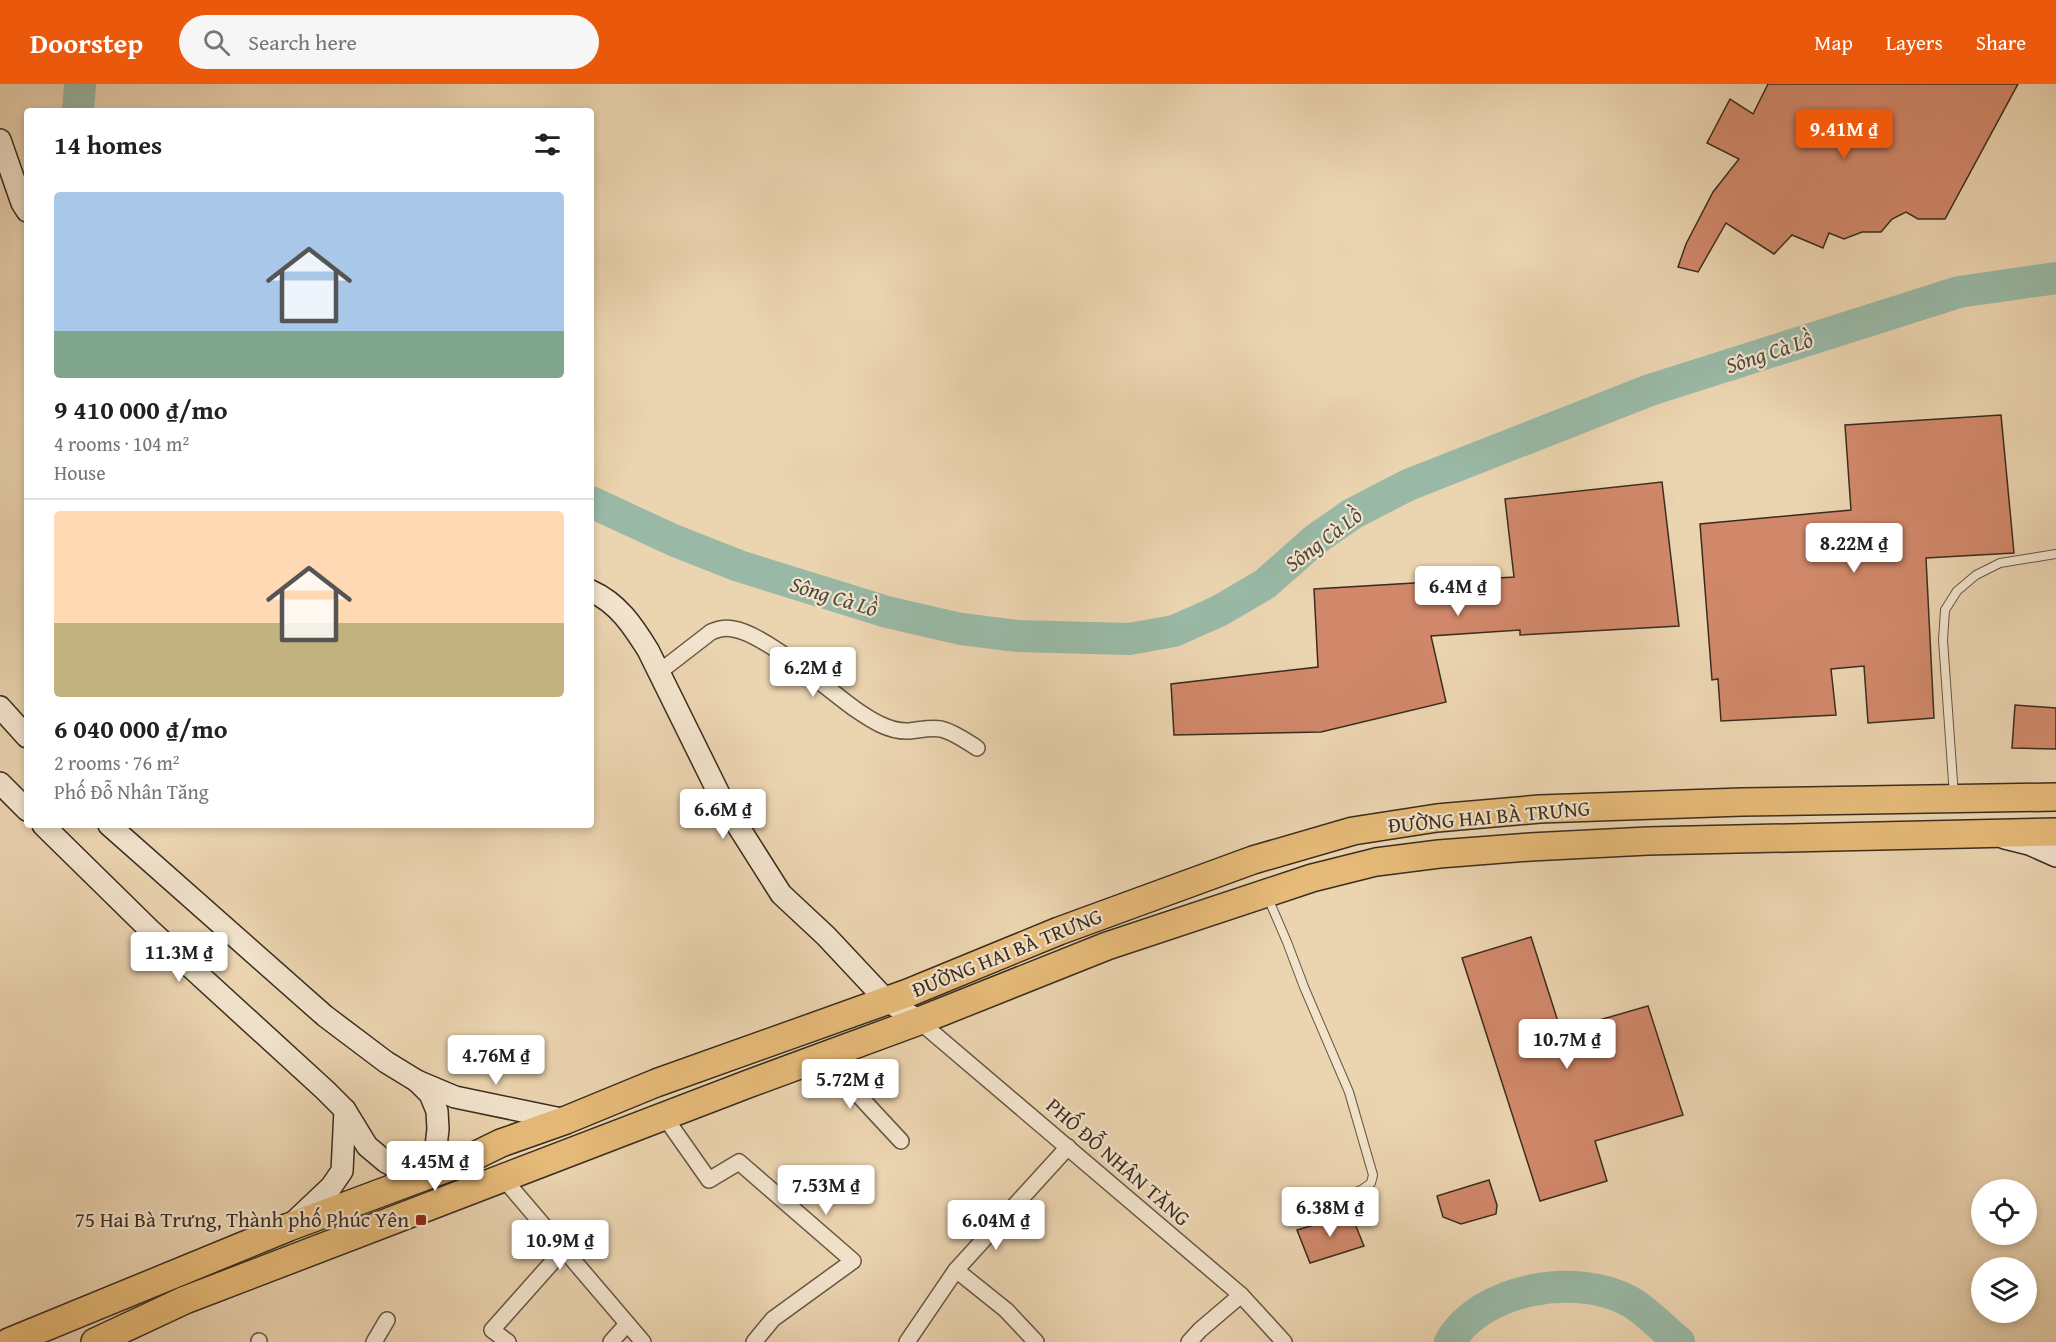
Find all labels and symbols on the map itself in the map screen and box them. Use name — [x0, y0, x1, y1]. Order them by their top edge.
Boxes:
pin: 9.41M ₫ — [1789, 109, 1899, 160]
water label: Sông Cà Lồ — [1721, 323, 1817, 381]
water label: Sông Cà Lồ — [1278, 499, 1368, 579]
pin: 8.22M ₫ — [1799, 523, 1909, 574]
pin: 6.4M ₫ — [1409, 566, 1507, 617]
water label: Sông Cà Lồ — [786, 568, 882, 624]
pin: 6.2M ₫ — [764, 647, 862, 698]
pin: 6.6M ₫ — [674, 789, 772, 840]
street label: ĐƯỜNG HAI BÀ TRƯNG — [1387, 792, 1591, 841]
street label: ĐƯỜNG HAI BÀ TRƯNG — [907, 900, 1107, 1005]
pin: 11.3M ₫ — [124, 932, 234, 983]
pin: 10.7M ₫ — [1512, 1019, 1622, 1070]
pin: 4.76M ₫ — [441, 1035, 551, 1086]
pin: 5.72M ₫ — [795, 1059, 905, 1110]
street label: PHỐ ĐỖ NHÂN TĂNG — [1039, 1090, 1197, 1233]
pin: 4.45M ₫ — [380, 1141, 490, 1192]
pin: 7.53M ₫ — [771, 1165, 881, 1216]
pin: 6.38M ₫ — [1275, 1187, 1385, 1238]
pin: 6.04M ₫ — [941, 1200, 1051, 1251]
place label: 75 Hai Bà Trưng, Thành phố Phúc Yên — [75, 1204, 409, 1235]
marker: 75 Hai Bà Trưng, Thành phố Phúc Yên — [414, 1213, 428, 1227]
pin: 10.9M ₫ — [505, 1220, 615, 1271]

